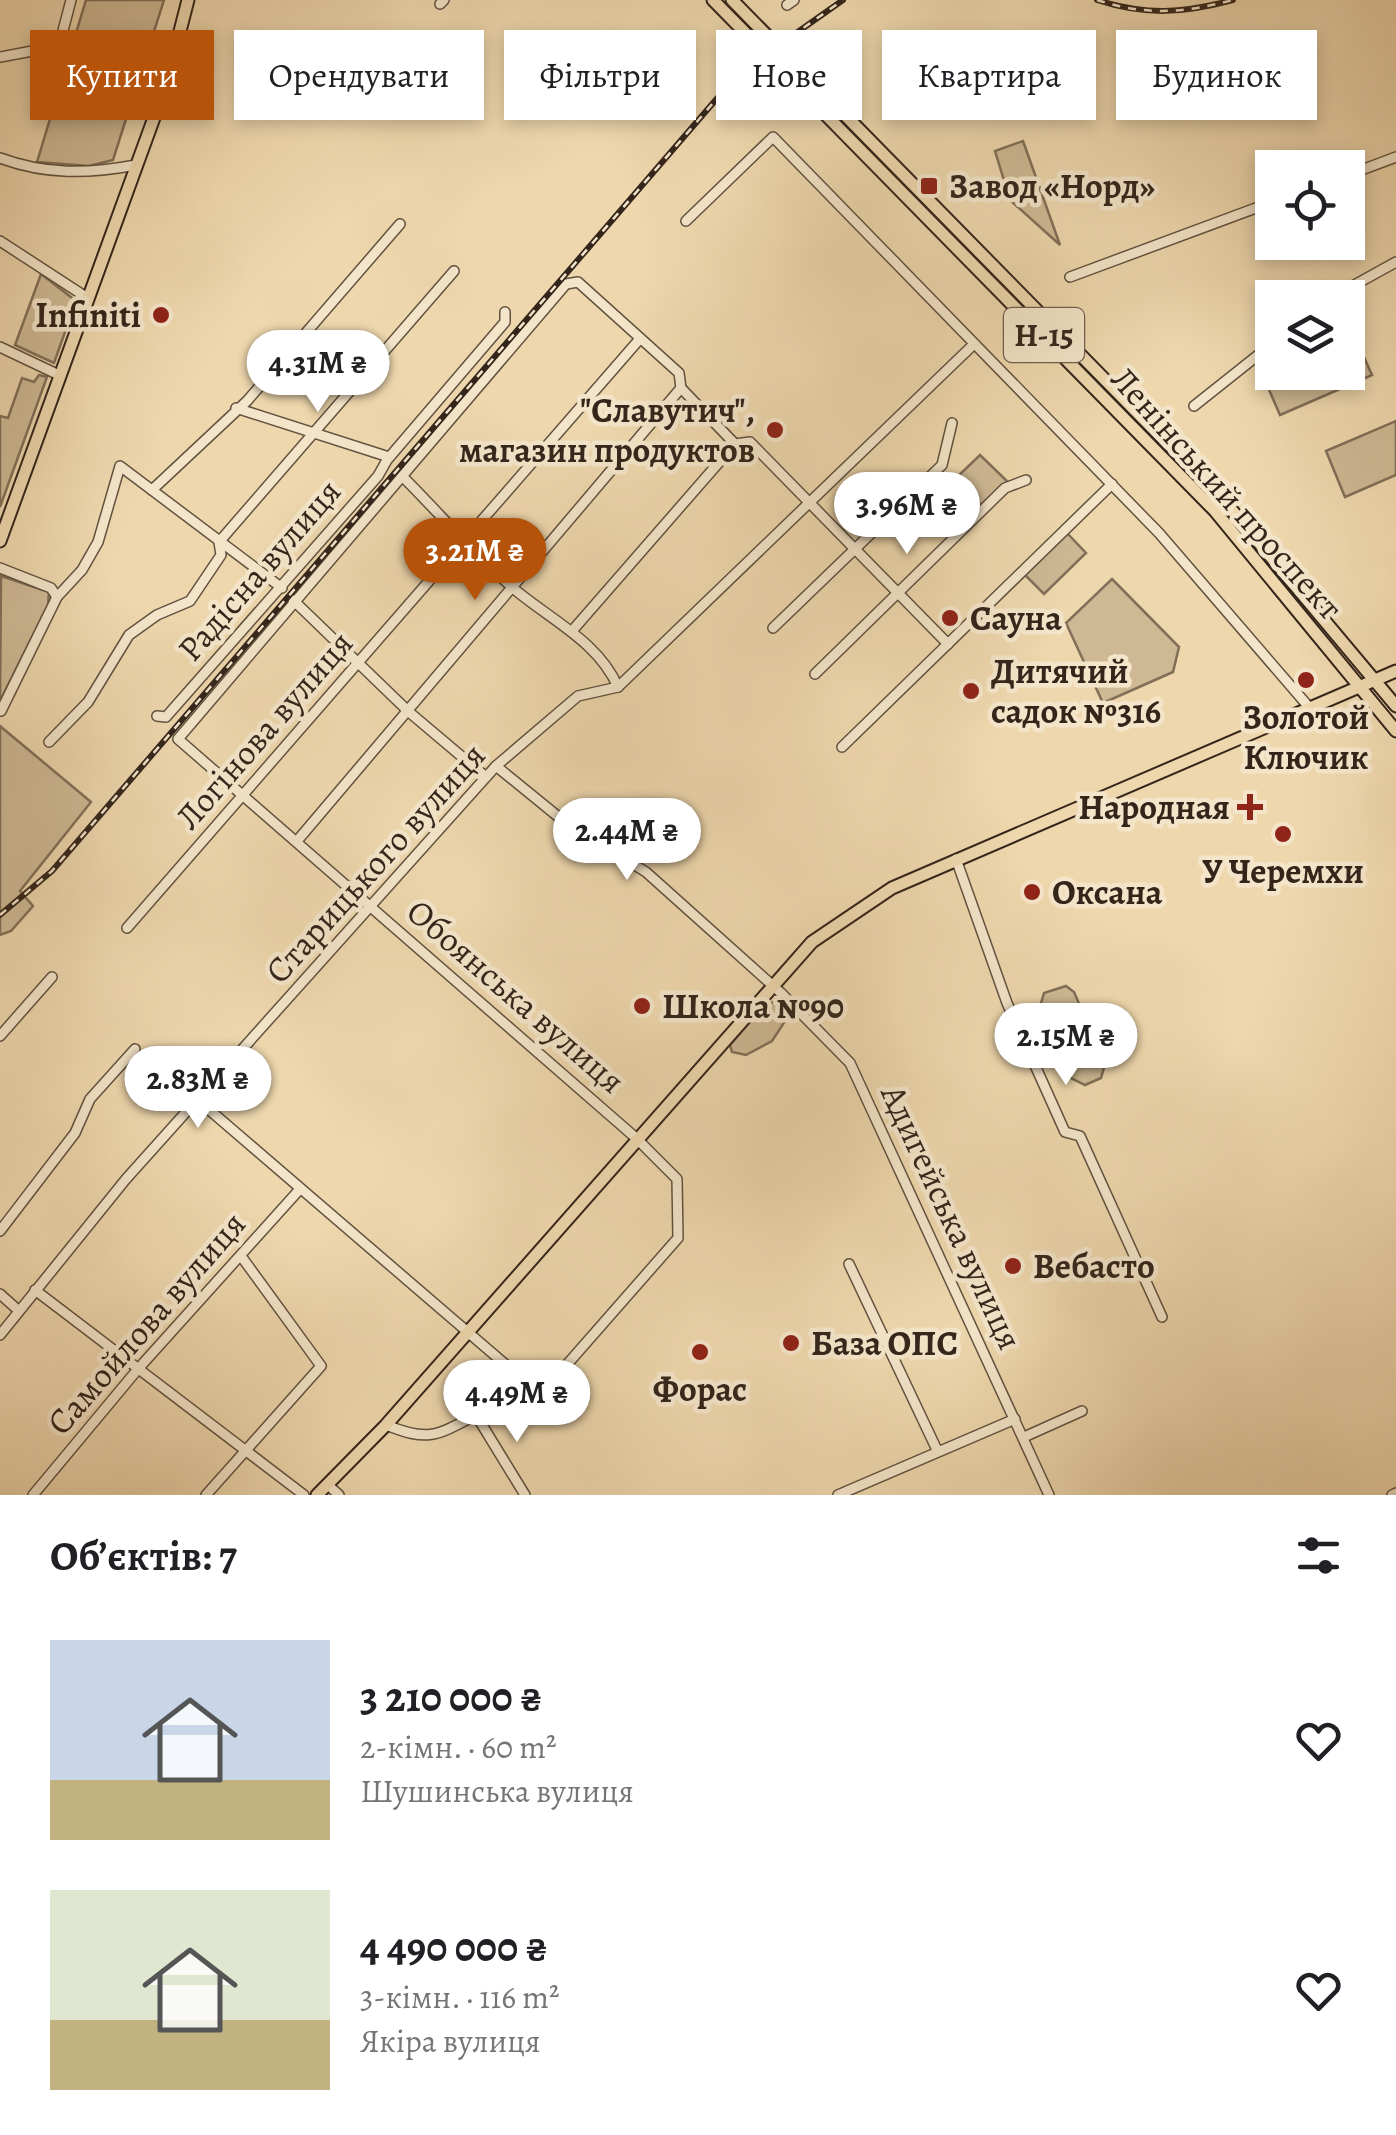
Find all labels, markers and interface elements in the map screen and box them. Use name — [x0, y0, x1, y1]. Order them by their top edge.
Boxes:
chip: Купити — [30, 30, 214, 120]
chip: Орендувати — [234, 30, 484, 120]
chip: Фільтри — [504, 30, 696, 120]
chip: Нове — [716, 30, 862, 120]
chip: Квартира — [882, 30, 1096, 120]
chip: Будинок — [1116, 30, 1317, 120]
map controls — [1255, 150, 1365, 390]
button: locate — [1255, 150, 1365, 260]
place label: Завод «Норд» — [949, 162, 1155, 210]
marker: Завод «Норд» — [918, 175, 940, 197]
button: layers — [1255, 280, 1365, 390]
place label: Infiniti — [35, 291, 141, 339]
marker: Infiniti — [150, 304, 172, 326]
road number: Н-15 — [1004, 308, 1084, 362]
pin: 4.31M ₴ — [226, 330, 410, 415]
text: 4.31M ₴ — [269, 340, 367, 384]
street label: Ленінський проспект — [1100, 356, 1354, 630]
place label: "Славутич", магазин продуктов — [459, 386, 755, 474]
marker: "Славутич", магазин продуктов — [764, 419, 786, 441]
street label: Радісна вулиця — [166, 469, 352, 671]
pin: 3.96M ₴ — [815, 472, 999, 557]
text: 3.96M ₴ — [856, 482, 958, 526]
pin: 3.21M ₴ — [383, 518, 567, 603]
text: 3.21M ₴ — [425, 528, 525, 572]
place label: Сауна — [970, 594, 1062, 642]
marker: Сауна — [939, 607, 961, 629]
street label: Логінова вулиця — [164, 620, 364, 840]
place label: Дитячий садок №316 — [991, 647, 1161, 735]
marker: Золотой Ключик — [1295, 669, 1317, 691]
marker: Дитячий садок №316 — [960, 680, 982, 702]
place label: Золотой Ключик — [1243, 693, 1369, 781]
street label: Старицького вулиця — [254, 732, 496, 994]
place label: Народная — [1078, 783, 1230, 831]
marker: Народная — [1239, 796, 1261, 818]
pin: 2.44M ₴ — [535, 798, 719, 883]
text: 2.44M ₴ — [575, 808, 679, 852]
marker: У Черемхи — [1272, 823, 1294, 845]
place label: У Черемхи — [1202, 847, 1364, 895]
place label: Оксана — [1052, 868, 1163, 916]
marker: Оксана — [1021, 881, 1043, 903]
street label: Обоянська вулиця — [397, 888, 635, 1104]
place label: Школа №90 — [662, 982, 844, 1030]
marker: Школа №90 — [631, 995, 653, 1017]
pin: 2.15M ₴ — [974, 1003, 1158, 1088]
text: 2.15M ₴ — [1016, 1013, 1116, 1057]
pin: 2.83M ₴ — [106, 1046, 290, 1131]
text: 2.83M ₴ — [146, 1056, 250, 1100]
street label: Адигейська вулиця — [869, 1076, 1034, 1357]
street label: Самойлова вулиця — [36, 1201, 256, 1445]
place label: Вебасто — [1033, 1242, 1155, 1290]
marker: Вебасто — [1002, 1255, 1024, 1277]
place label: База ОПС — [811, 1319, 958, 1367]
marker: База ОПС — [780, 1332, 802, 1354]
marker: Форас — [689, 1341, 711, 1363]
pin: 4.49M ₴ — [425, 1360, 609, 1445]
place label: Форас — [653, 1365, 747, 1413]
text: 4.49M ₴ — [465, 1370, 569, 1414]
text: Об’єктів: 7 — [50, 1527, 237, 1584]
icon: filters — [1291, 1528, 1346, 1583]
text: 3 210 000 ₴ — [360, 1668, 542, 1725]
icon: home — [130, 1680, 250, 1800]
icon: heart — [1291, 1713, 1346, 1768]
text: 2-кімн. · 60 m² — [360, 1725, 557, 1769]
text: Шушинська вулиця — [360, 1769, 634, 1813]
text: 4 490 000 ₴ — [360, 1918, 548, 1975]
icon: home — [130, 1930, 250, 2050]
icon: heart — [1291, 1963, 1346, 2018]
text: 3-кімн. · 116 m² — [360, 1975, 559, 2019]
text: Якіра вулиця — [360, 2019, 540, 2063]

